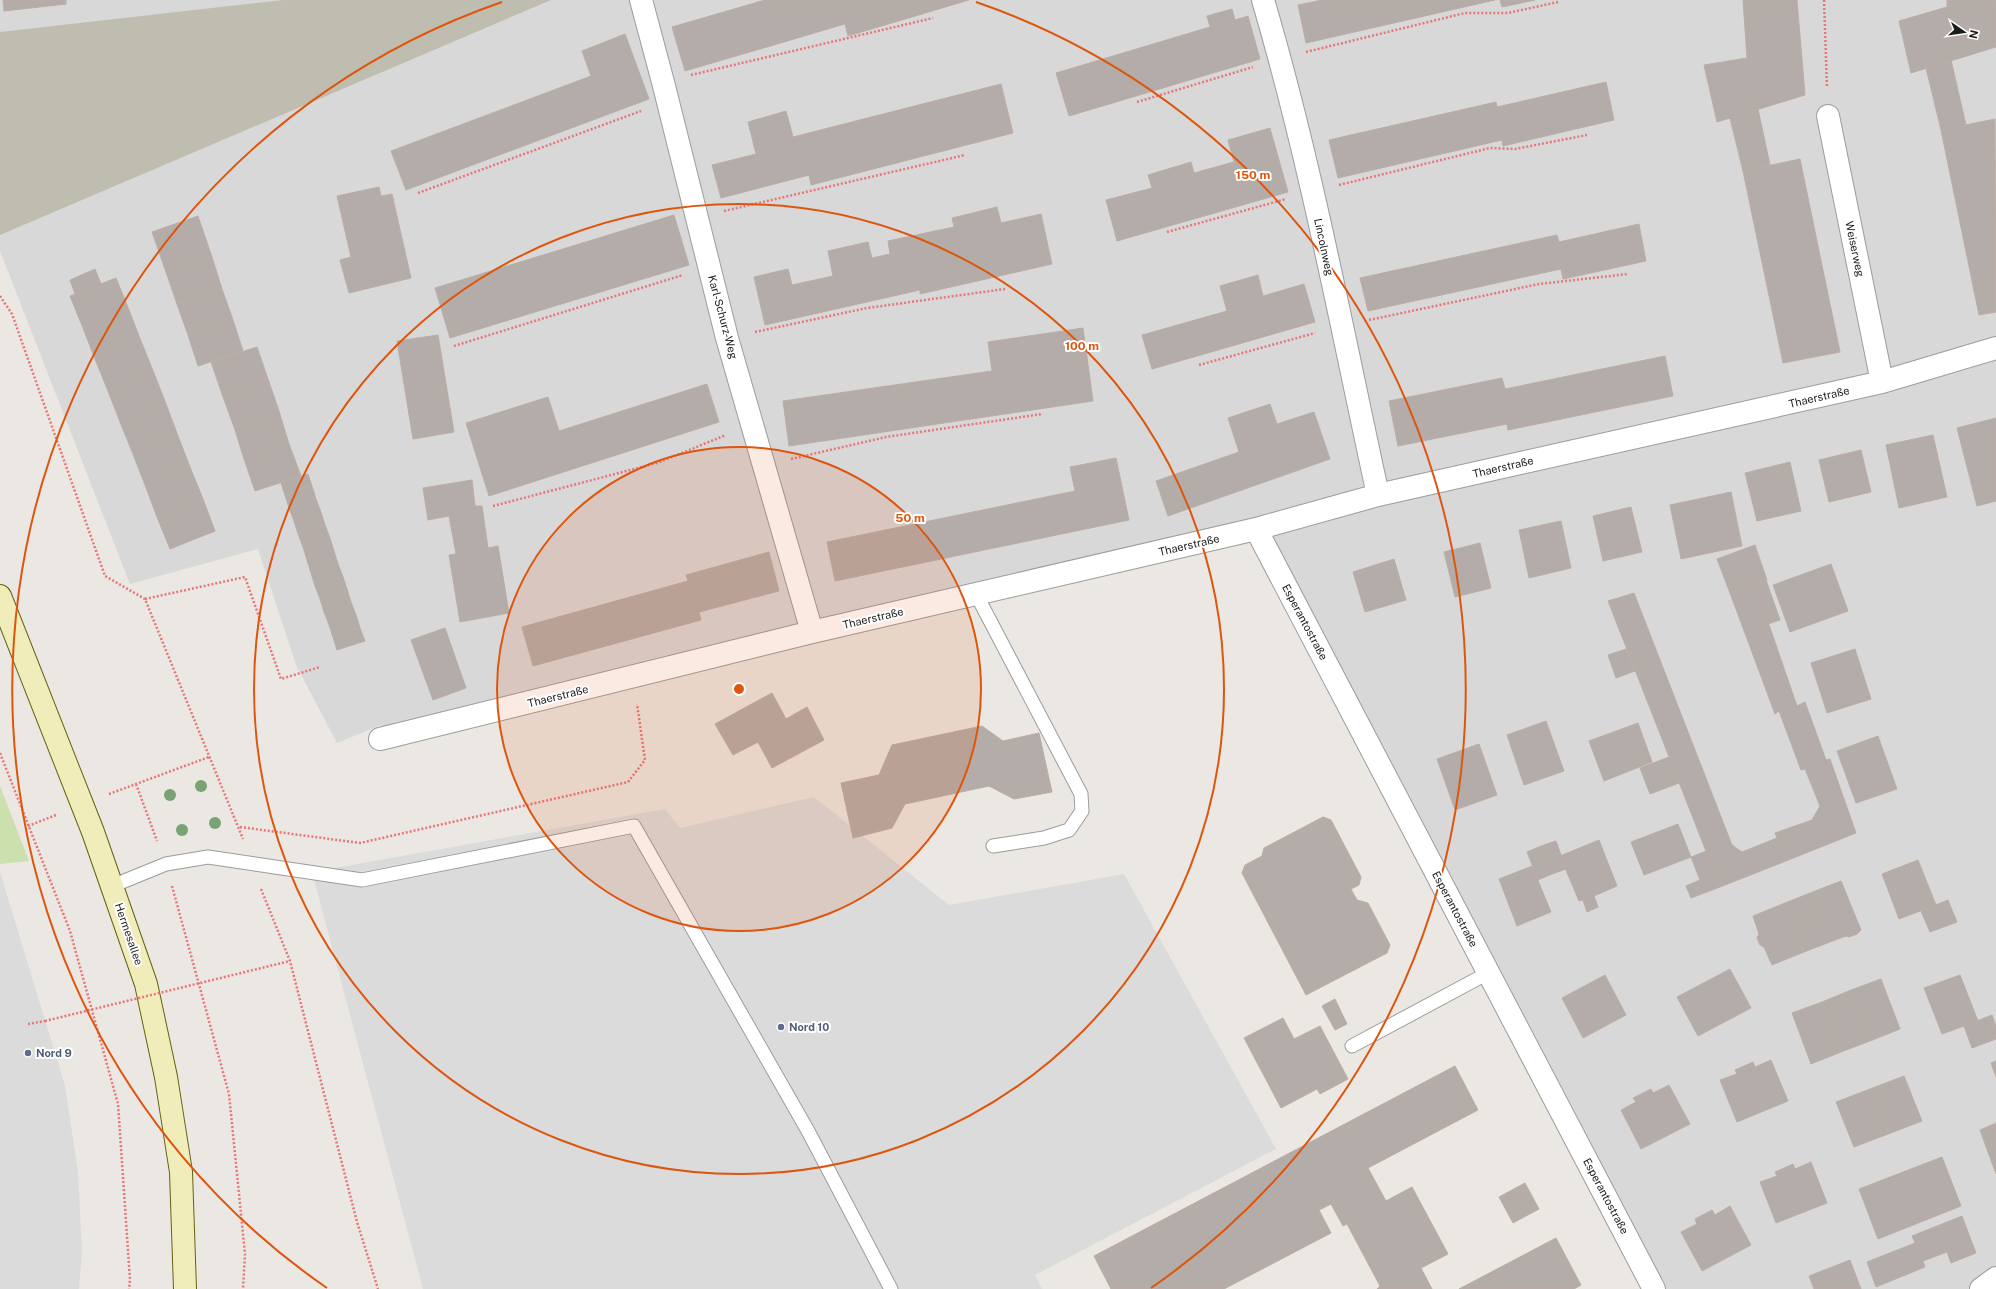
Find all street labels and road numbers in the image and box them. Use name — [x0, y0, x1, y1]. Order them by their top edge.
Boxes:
street label: Lincolnweg — [1312, 217, 1336, 277]
street label: Weiserweg — [1843, 220, 1867, 278]
street label: Karl-Schurz-Weg — [706, 274, 740, 360]
street label: Thaerstraße — [1787, 384, 1851, 410]
street label: Thaerstraße — [1471, 454, 1535, 480]
street label: Thaerstraße — [1157, 532, 1221, 558]
street label: Esperantostraße — [1280, 582, 1330, 662]
street label: Thaerstraße — [841, 605, 905, 631]
street label: Thaerstraße — [526, 683, 590, 709]
street label: Esperantostraße — [1430, 869, 1480, 949]
street label: Hermesallee — [113, 901, 145, 967]
street label: Esperantostraße — [1581, 1156, 1631, 1236]

